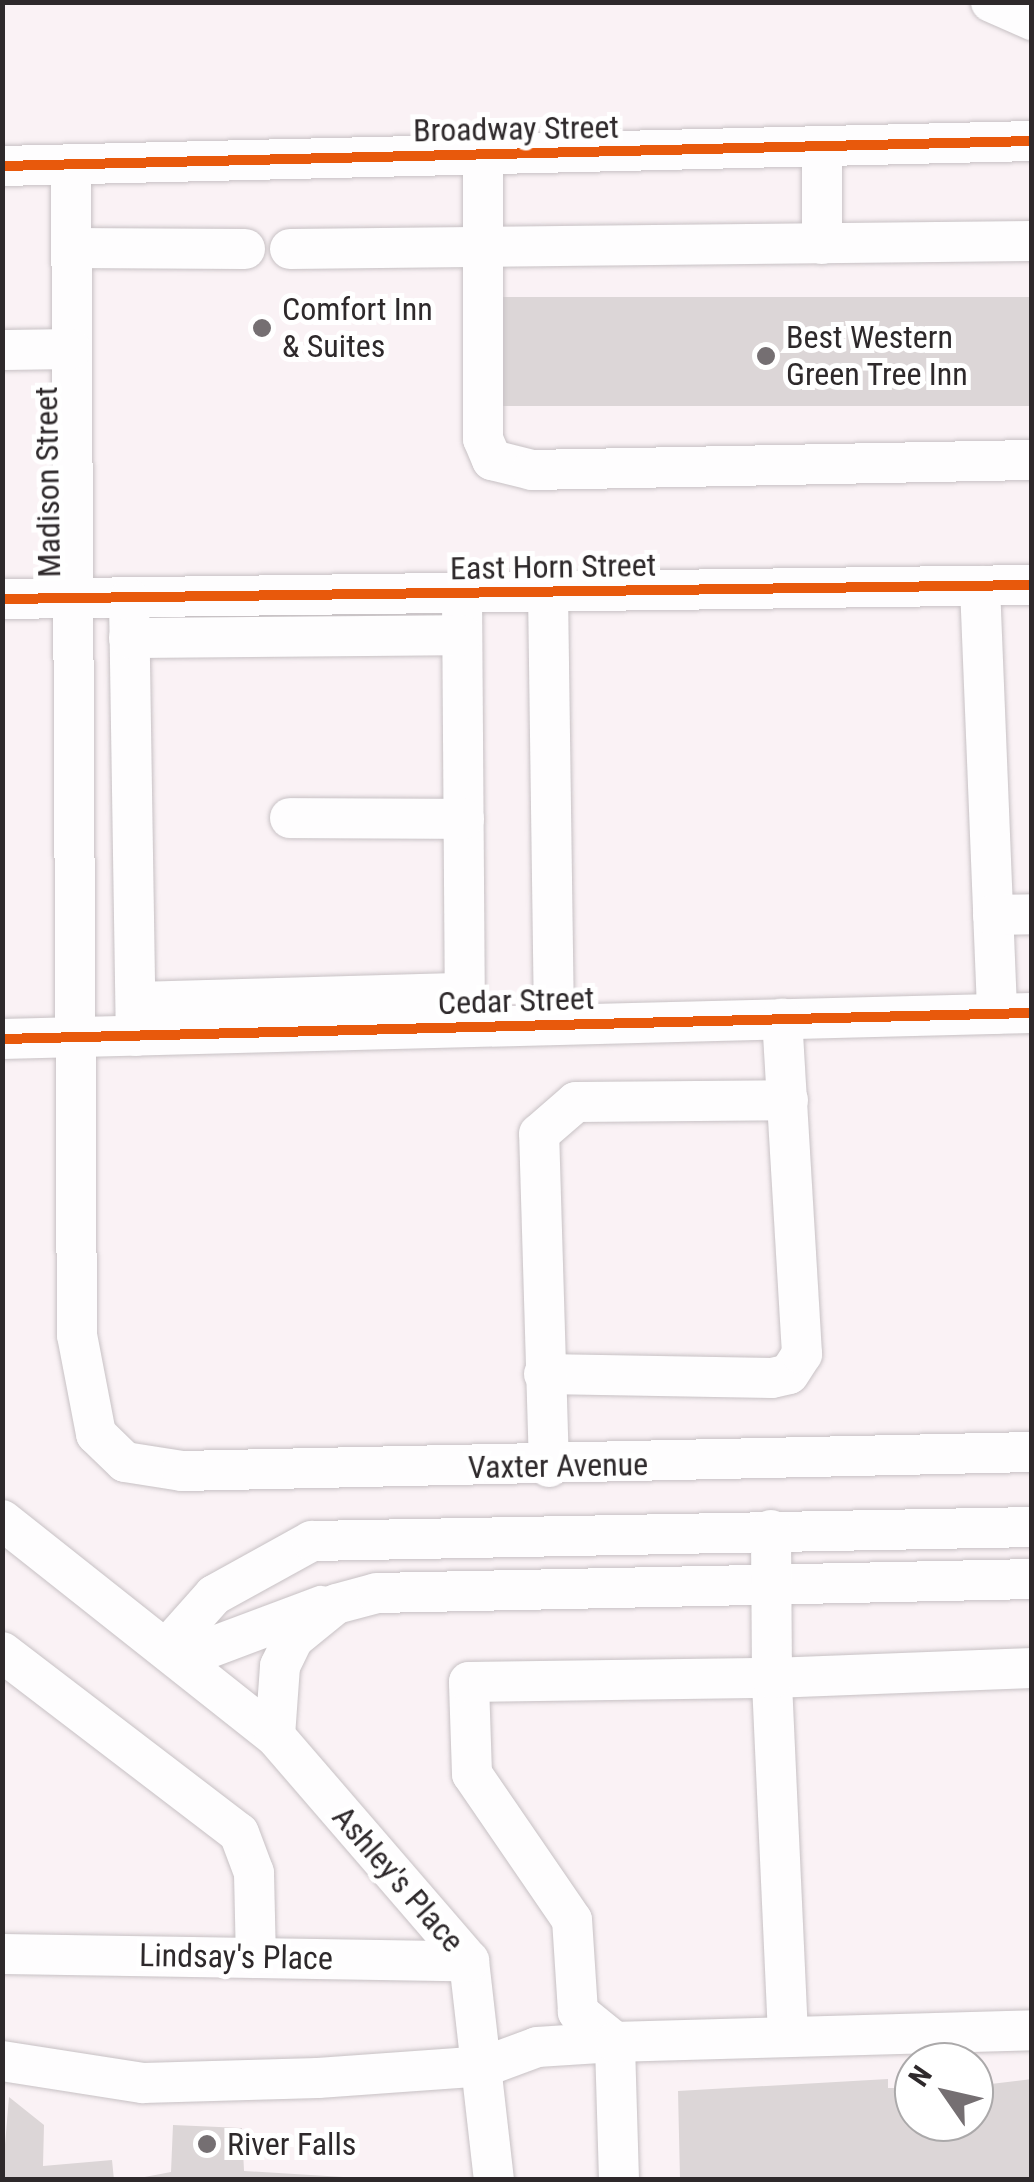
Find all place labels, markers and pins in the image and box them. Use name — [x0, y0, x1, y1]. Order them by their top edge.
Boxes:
place label: Comfort Inn & Suites — [282, 291, 433, 366]
marker: Comfort Inn & Suites — [251, 317, 273, 339]
place label: Best Western Green Tree Inn — [786, 319, 968, 394]
marker: Best Western Green Tree Inn — [755, 345, 777, 367]
place label: River Falls — [227, 2125, 356, 2163]
marker: River Falls — [196, 2133, 218, 2155]

